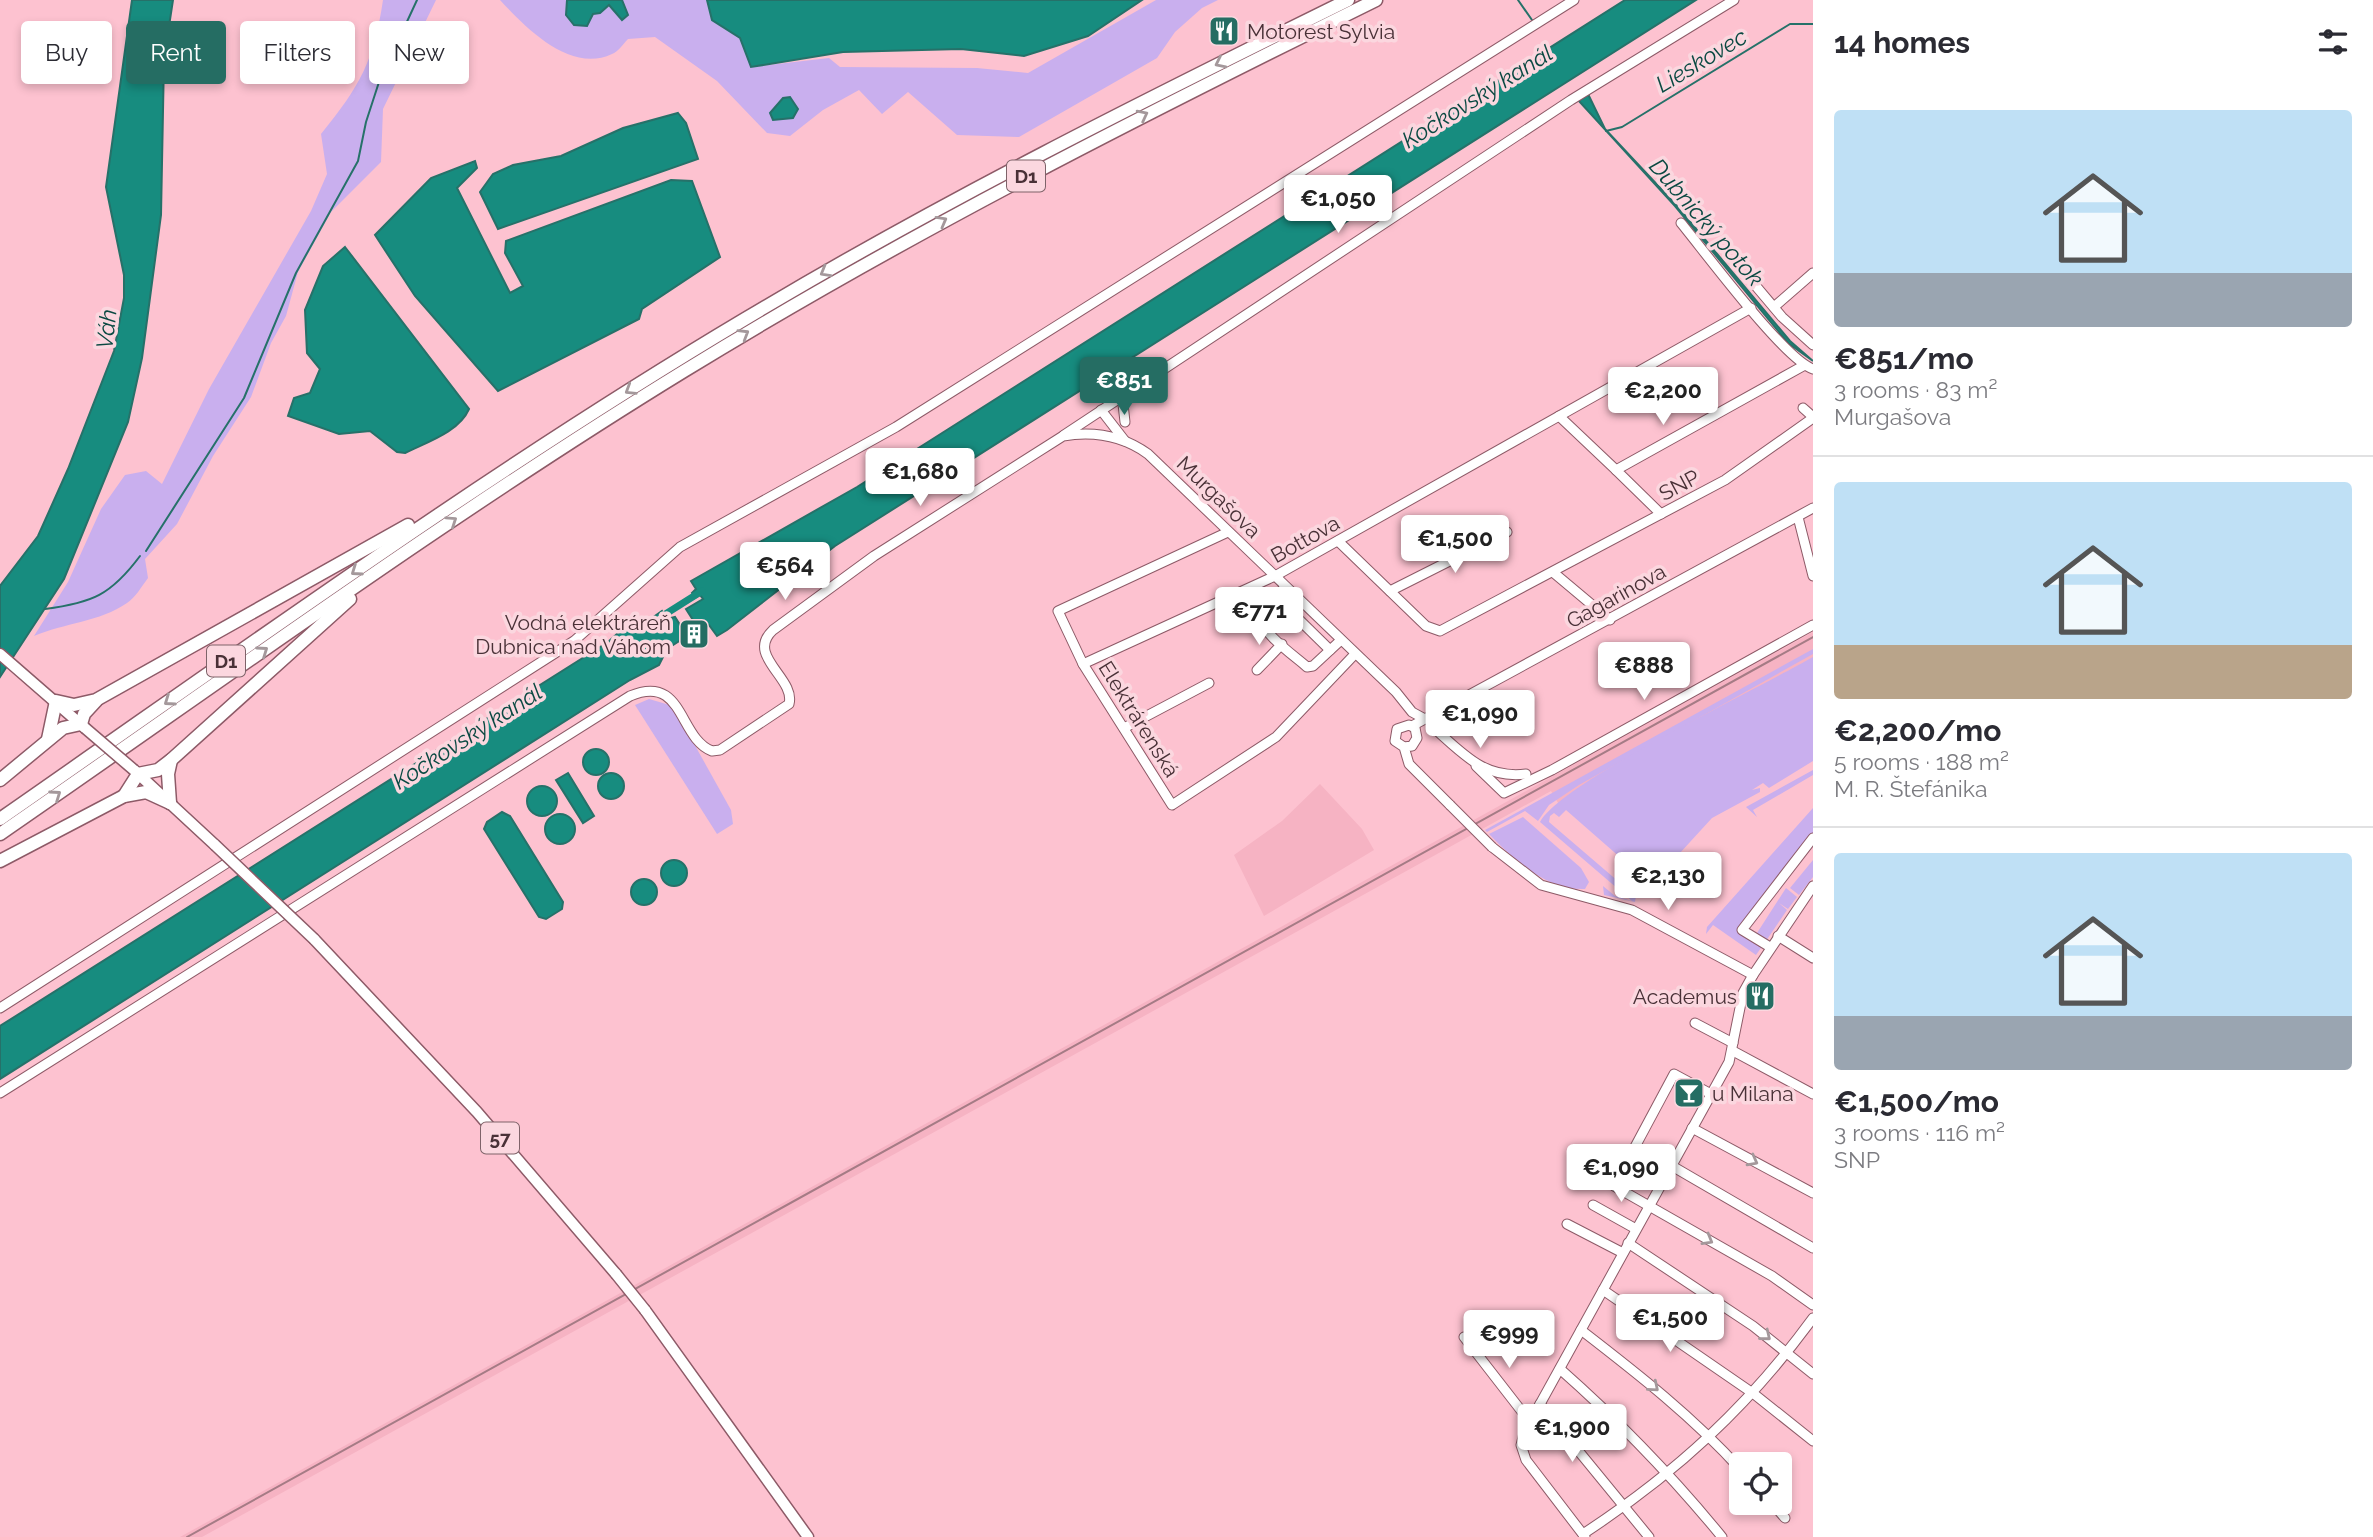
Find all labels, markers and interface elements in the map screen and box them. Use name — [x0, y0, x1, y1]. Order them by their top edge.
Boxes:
restaurant icon: Motorest Sylvia — [1207, 14, 1241, 48]
place label: Motorest Sylvia — [1247, 19, 1395, 44]
chip: Buy — [21, 21, 112, 84]
chip: Rent — [126, 21, 226, 84]
chip: Filters — [240, 21, 355, 84]
chip: New — [369, 21, 469, 84]
water label: Lieskovec — [1651, 22, 1751, 98]
icon: filters — [2314, 23, 2352, 61]
text: 14 homes — [1834, 25, 1970, 60]
water label: Kočkovský kanál — [1397, 39, 1557, 153]
one-way arrow — [1215, 54, 1227, 68]
one-way arrow — [1136, 110, 1148, 124]
water label: Dubnický potok — [1644, 153, 1770, 291]
icon: home — [2030, 155, 2156, 281]
road number: D1 — [1007, 160, 1045, 192]
pin: €1,050 — [1281, 176, 1395, 235]
text: €1,050 — [1300, 184, 1376, 211]
one-way arrow — [935, 216, 947, 229]
one-way arrow — [820, 264, 832, 277]
water label: Váh — [90, 308, 122, 350]
one-way arrow — [737, 329, 750, 342]
text: €851/mo — [1834, 341, 1974, 376]
pin: €851 — [1083, 358, 1165, 417]
text: €851 — [1096, 366, 1152, 393]
pin: €2,200 — [1606, 368, 1720, 427]
text: €2,200 — [1624, 376, 1702, 403]
text: 3 rooms · 83 m² — [1834, 376, 1997, 403]
one-way arrow — [625, 381, 638, 394]
text: Murgašova — [1834, 403, 1951, 430]
pin: €1,680 — [863, 448, 977, 508]
street label: Murgašova — [1172, 451, 1266, 543]
text: €1,680 — [881, 457, 959, 484]
street label: SNP — [1655, 464, 1703, 506]
street label: Bottova — [1266, 510, 1344, 568]
one-way arrow — [444, 516, 457, 529]
pin: €1,500 — [1398, 516, 1512, 575]
text: €1,500 — [1417, 524, 1493, 551]
icon: home — [2030, 527, 2156, 653]
pin: €564 — [744, 542, 826, 602]
text: €564 — [756, 551, 814, 578]
street label: Gagarinova — [1562, 559, 1670, 633]
one-way arrow — [351, 563, 364, 575]
pin: €771 — [1218, 588, 1300, 647]
text: €771 — [1231, 596, 1287, 623]
place label: Vodná elektráreň Dubnica nad Váhom — [475, 610, 671, 659]
building icon: Vodná elektráreň Dubnica nad Váhom — [677, 617, 711, 651]
pin: €888 — [1603, 642, 1685, 702]
road number: D1 — [207, 646, 245, 676]
one-way arrow — [255, 647, 268, 659]
text: €888 — [1614, 651, 1674, 678]
street label: Elektrárenská — [1093, 656, 1185, 782]
water label: Kočkovský kanál — [387, 678, 547, 794]
pin: €1,090 — [1423, 690, 1537, 750]
one-way arrow — [164, 693, 177, 705]
text: €1,090 — [1442, 699, 1518, 726]
text: €2,200/mo — [1834, 713, 2001, 748]
text: 5 rooms · 188 m² — [1834, 748, 2009, 775]
text: M. R. Štefánika — [1834, 775, 1987, 802]
one-way arrow — [48, 791, 61, 803]
pin: €2,130 — [1611, 852, 1725, 912]
text: €2,130 — [1631, 861, 1705, 888]
icon: home — [2030, 898, 2156, 1024]
restaurant icon: Academus — [1743, 979, 1777, 1013]
place label: Academus — [1633, 984, 1737, 1009]
bar icon: u Milana — [1672, 1076, 1706, 1110]
place label: u Milana — [1712, 1081, 1794, 1106]
text: €1,500/mo — [1834, 1084, 1999, 1119]
text: 3 rooms · 116 m² — [1834, 1119, 2005, 1146]
road number: 57 — [481, 1122, 519, 1154]
pin: €1,090 — [1564, 1144, 1678, 1204]
text: SNP — [1834, 1146, 1880, 1173]
text: €1,090 — [1583, 1153, 1659, 1180]
one-way arrow — [1745, 1153, 1758, 1166]
one-way arrow — [1701, 1232, 1713, 1245]
pin: €1,500 — [1613, 1294, 1727, 1354]
text: €1,500 — [1632, 1303, 1708, 1330]
pin: €999 — [1468, 1310, 1550, 1370]
text: €999 — [1480, 1319, 1539, 1346]
one-way arrow — [1758, 1328, 1771, 1340]
one-way arrow — [1646, 1379, 1659, 1391]
pin: €1,900 — [1515, 1404, 1629, 1464]
text: €1,900 — [1534, 1413, 1610, 1440]
map controls — [1729, 1452, 1792, 1515]
button: locate — [1729, 1452, 1792, 1515]

